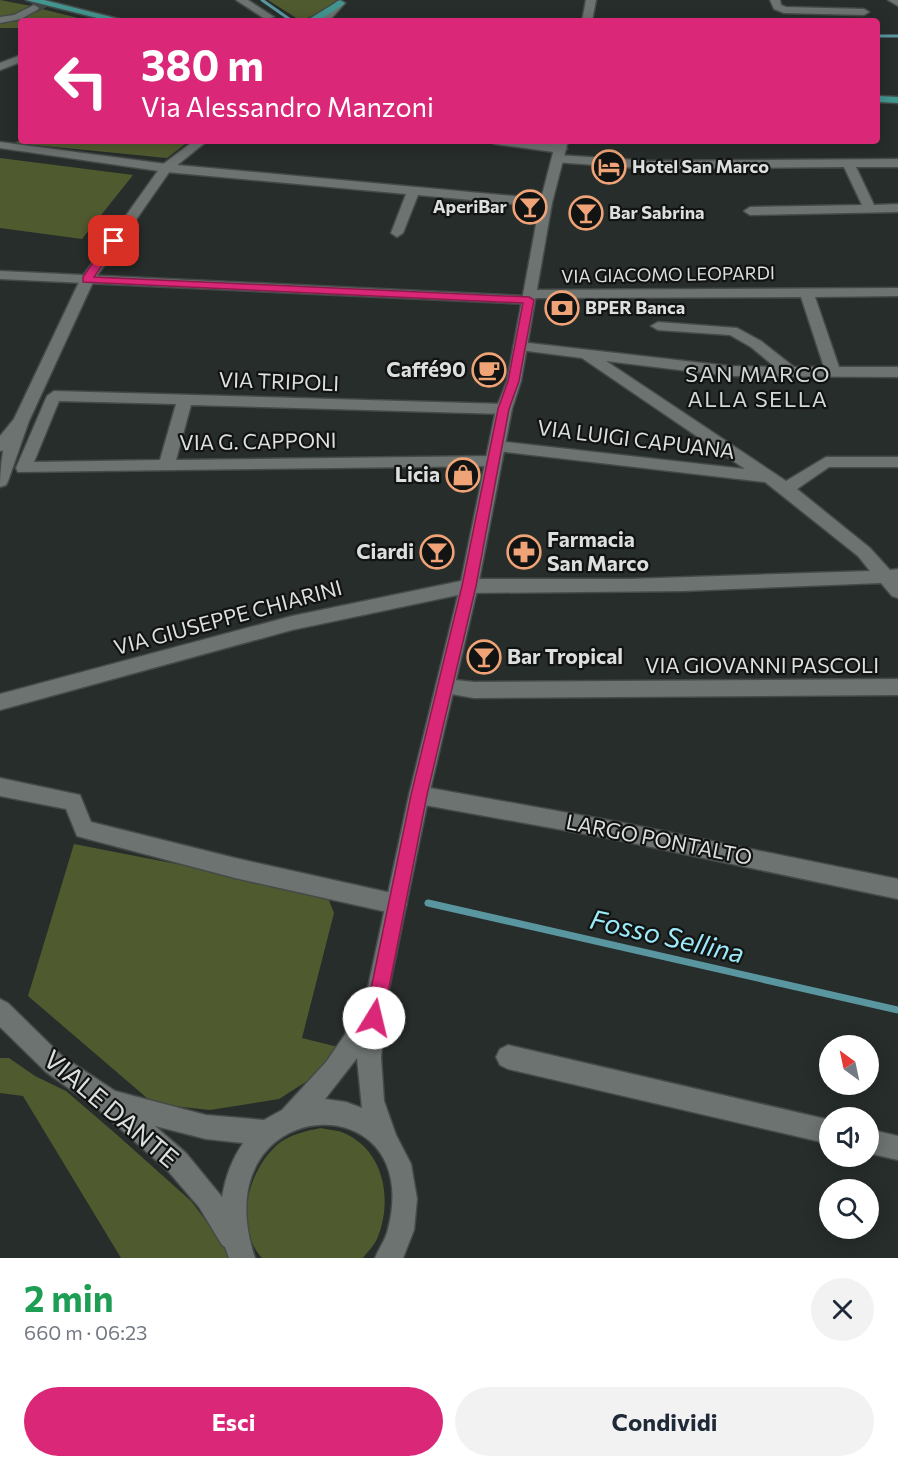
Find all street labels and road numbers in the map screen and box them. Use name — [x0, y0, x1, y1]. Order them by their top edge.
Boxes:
street label: VIA GIACOMO LEOPARDI — [561, 261, 775, 287]
street label: VIA TRIPOLI — [218, 366, 340, 395]
street label: VIA LUIGI CAPUANA — [536, 414, 736, 463]
street label: VIA G. CAPPONI — [179, 427, 337, 454]
street label: VIA GIUSEPPE CHIARINI — [111, 574, 344, 659]
street label: VIA GIOVANNI PASCOLI — [645, 652, 879, 677]
street label: LARGO PONTALTO — [564, 808, 754, 869]
street label: VIALE DANTE — [38, 1043, 186, 1173]

